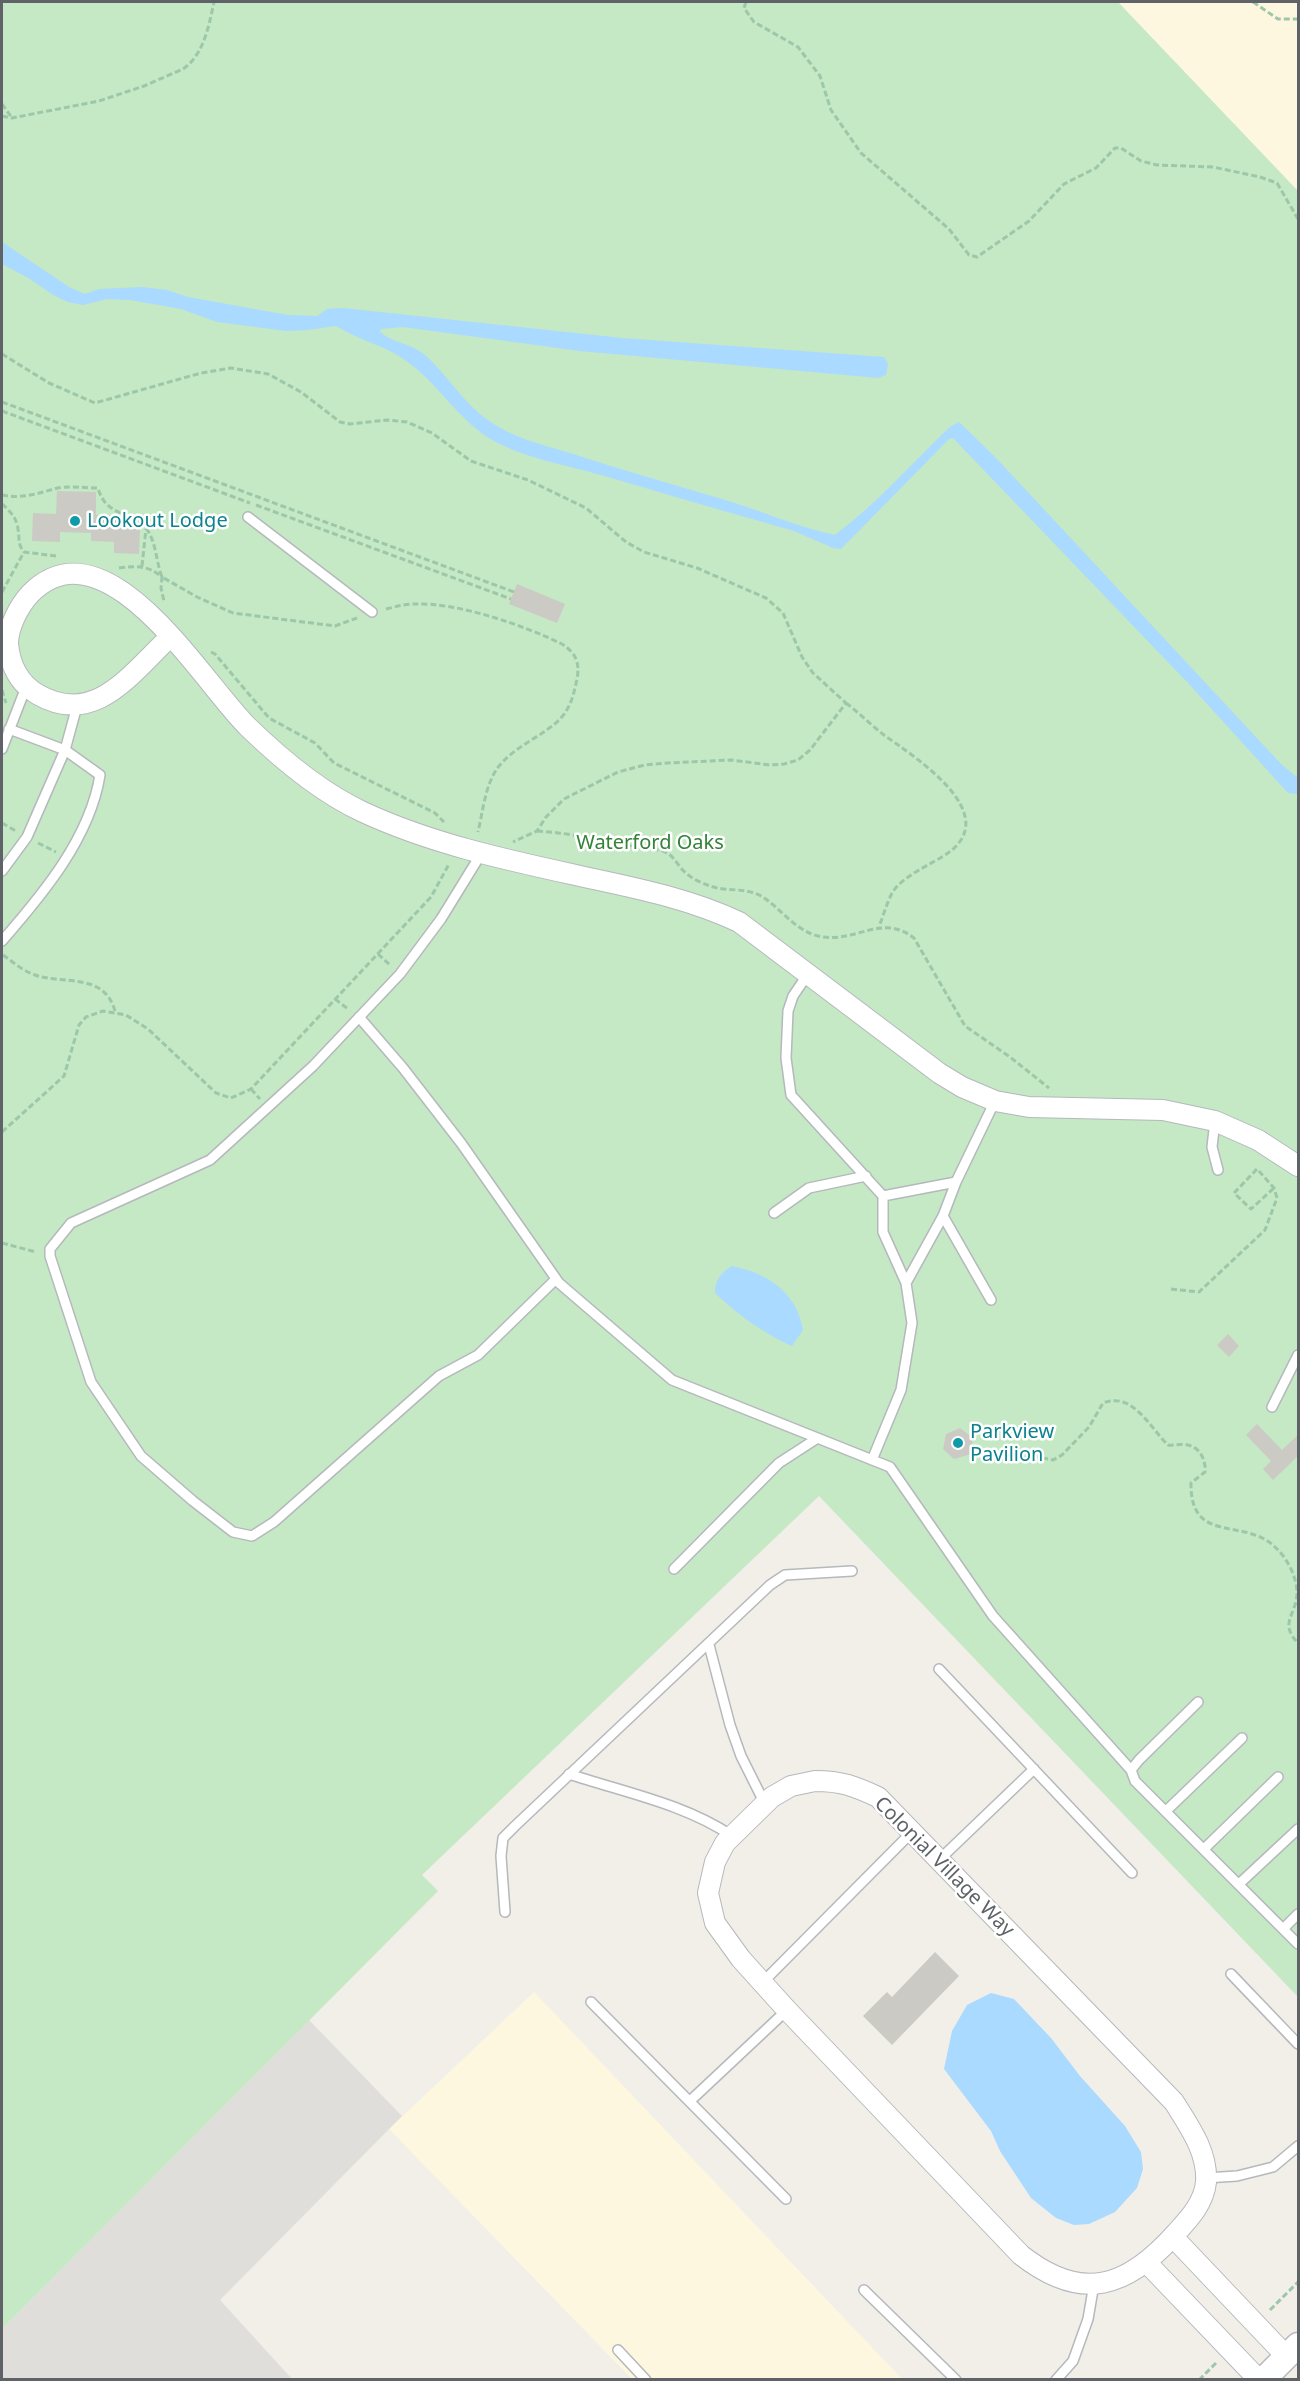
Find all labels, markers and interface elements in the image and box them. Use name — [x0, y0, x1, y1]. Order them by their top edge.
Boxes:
place label: Lookout Lodge — [87, 509, 228, 533]
marker: Lookout Lodge — [68, 514, 82, 528]
park label: Waterford Oaks — [576, 831, 724, 855]
place label: Parkview Pavilion — [970, 1420, 1054, 1467]
marker: Parkview Pavilion — [951, 1436, 965, 1450]
street label: Colonial Village Way — [869, 1792, 1019, 1942]

